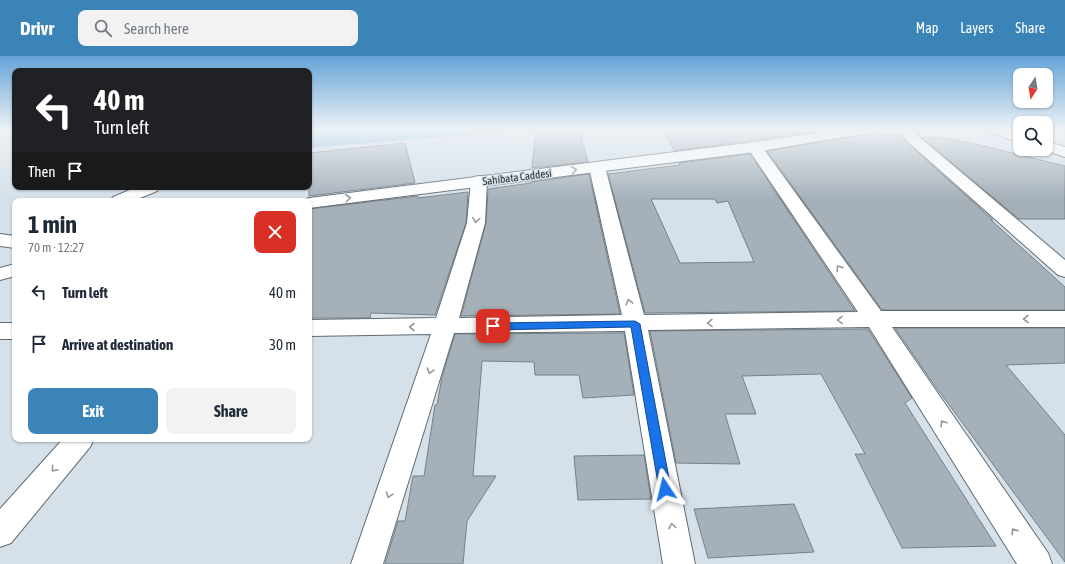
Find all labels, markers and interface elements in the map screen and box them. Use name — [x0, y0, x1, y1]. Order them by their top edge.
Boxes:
search box — [78, 10, 358, 46]
text: Drivr — [20, 17, 54, 39]
icon: search — [92, 17, 114, 39]
text: Search here — [124, 20, 189, 37]
text: Map — [916, 20, 938, 36]
text: Layers — [960, 20, 993, 36]
text: Share — [1015, 20, 1045, 36]
north arrow — [1013, 68, 1053, 108]
map controls — [1013, 68, 1053, 156]
icon: left — [28, 84, 80, 136]
text: 40 m — [94, 84, 144, 116]
button: search — [1013, 116, 1053, 156]
text: Turn left — [94, 117, 149, 138]
icon: arrive — [64, 160, 86, 182]
text: Then — [28, 163, 56, 180]
one-way arrow — [571, 166, 577, 175]
street label: Sahibata Caddesi — [482, 167, 552, 187]
one-way arrow — [345, 194, 351, 203]
text: 1 min — [28, 211, 77, 238]
button: close — [254, 211, 296, 253]
one-way arrow — [472, 217, 481, 223]
text: 70 m · 12:27 — [28, 240, 84, 255]
one-way arrow — [837, 266, 844, 273]
icon: left — [28, 281, 50, 303]
text: Turn left — [62, 284, 108, 301]
text: 40 m — [269, 284, 296, 301]
one-way arrow — [626, 298, 634, 305]
pin — [476, 309, 510, 343]
icon: arrive — [482, 315, 504, 337]
one-way arrow — [1023, 315, 1029, 323]
one-way arrow — [837, 316, 843, 324]
one-way arrow — [707, 318, 713, 327]
one-way arrow — [409, 323, 415, 331]
icon: arrive — [28, 333, 50, 355]
text: Arrive at destination — [62, 336, 173, 353]
text: 30 m — [269, 336, 296, 353]
one-way arrow — [427, 368, 435, 375]
button: Exit — [28, 388, 158, 434]
button: Share — [166, 388, 296, 434]
one-way arrow — [940, 420, 948, 427]
one-way arrow — [52, 464, 59, 471]
position arrow — [644, 468, 686, 510]
one-way arrow — [386, 491, 394, 498]
one-way arrow — [668, 523, 677, 529]
one-way arrow — [1012, 529, 1019, 536]

